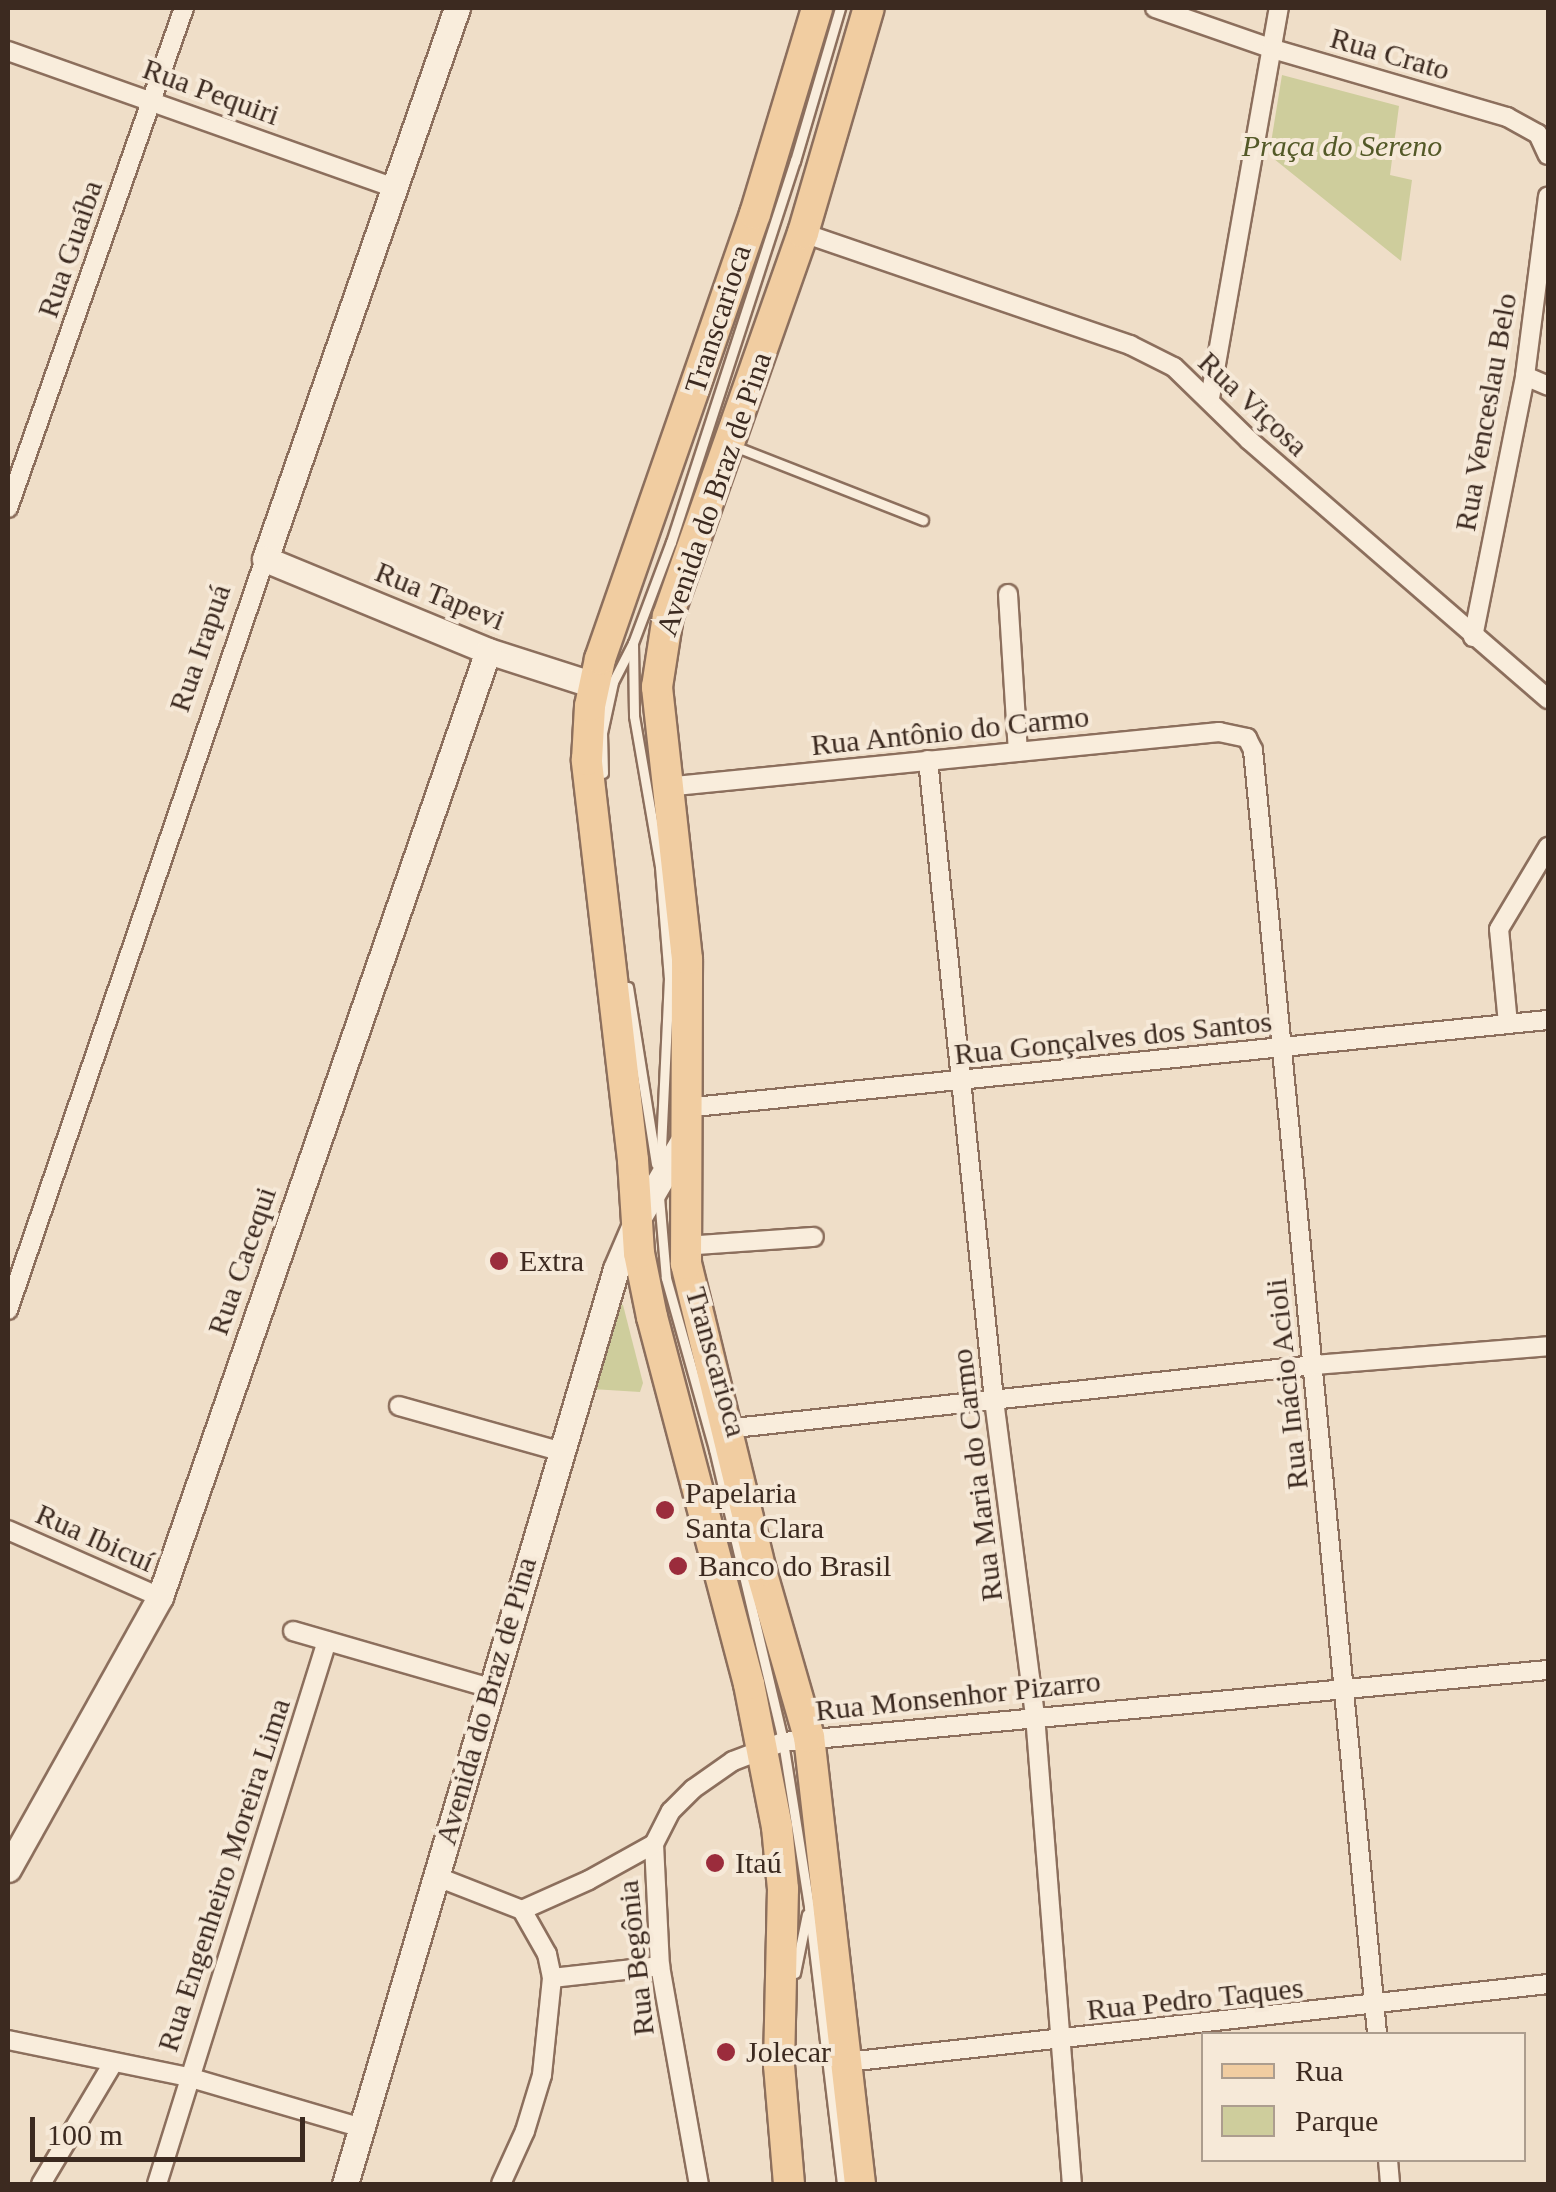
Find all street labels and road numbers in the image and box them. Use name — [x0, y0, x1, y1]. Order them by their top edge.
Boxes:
street label: Rua Crato — [1326, 20, 1454, 88]
street label: Rua Pequiri — [138, 51, 284, 133]
street label: Rua Guaíba — [30, 176, 110, 322]
street label: Transcarioca — [677, 240, 759, 398]
street label: Rua Venceslau Belo — [1447, 290, 1525, 534]
street label: Rua Viçosa — [1191, 344, 1315, 464]
street label: Avenida do Braz de Pina — [649, 347, 779, 641]
street label: Rua Tapevi — [370, 554, 510, 638]
street label: Rua Irapuá — [161, 580, 239, 716]
street label: Rua Antônio do Carmo — [808, 698, 1092, 764]
street label: Rua Gonçalves dos Santos — [952, 1003, 1274, 1073]
street label: Rua Cacequi — [200, 1182, 284, 1340]
street label: Rua Inácio Acioli — [1258, 1276, 1316, 1492]
street label: Transcarioca — [677, 1283, 755, 1441]
street label: Rua Maria do Carmo — [944, 1347, 1010, 1603]
street label: Rua Ibicuí — [30, 1496, 160, 1580]
street label: Avenida do Braz de Pina — [428, 1553, 544, 1849]
street label: Rua Monsenhor Pizarro — [814, 1663, 1102, 1729]
street label: Rua Engenheiro Moreira Lima — [150, 1694, 298, 2056]
street label: Rua Begônia — [610, 1879, 662, 2037]
street label: Rua Pedro Taques — [1085, 1970, 1305, 2028]

